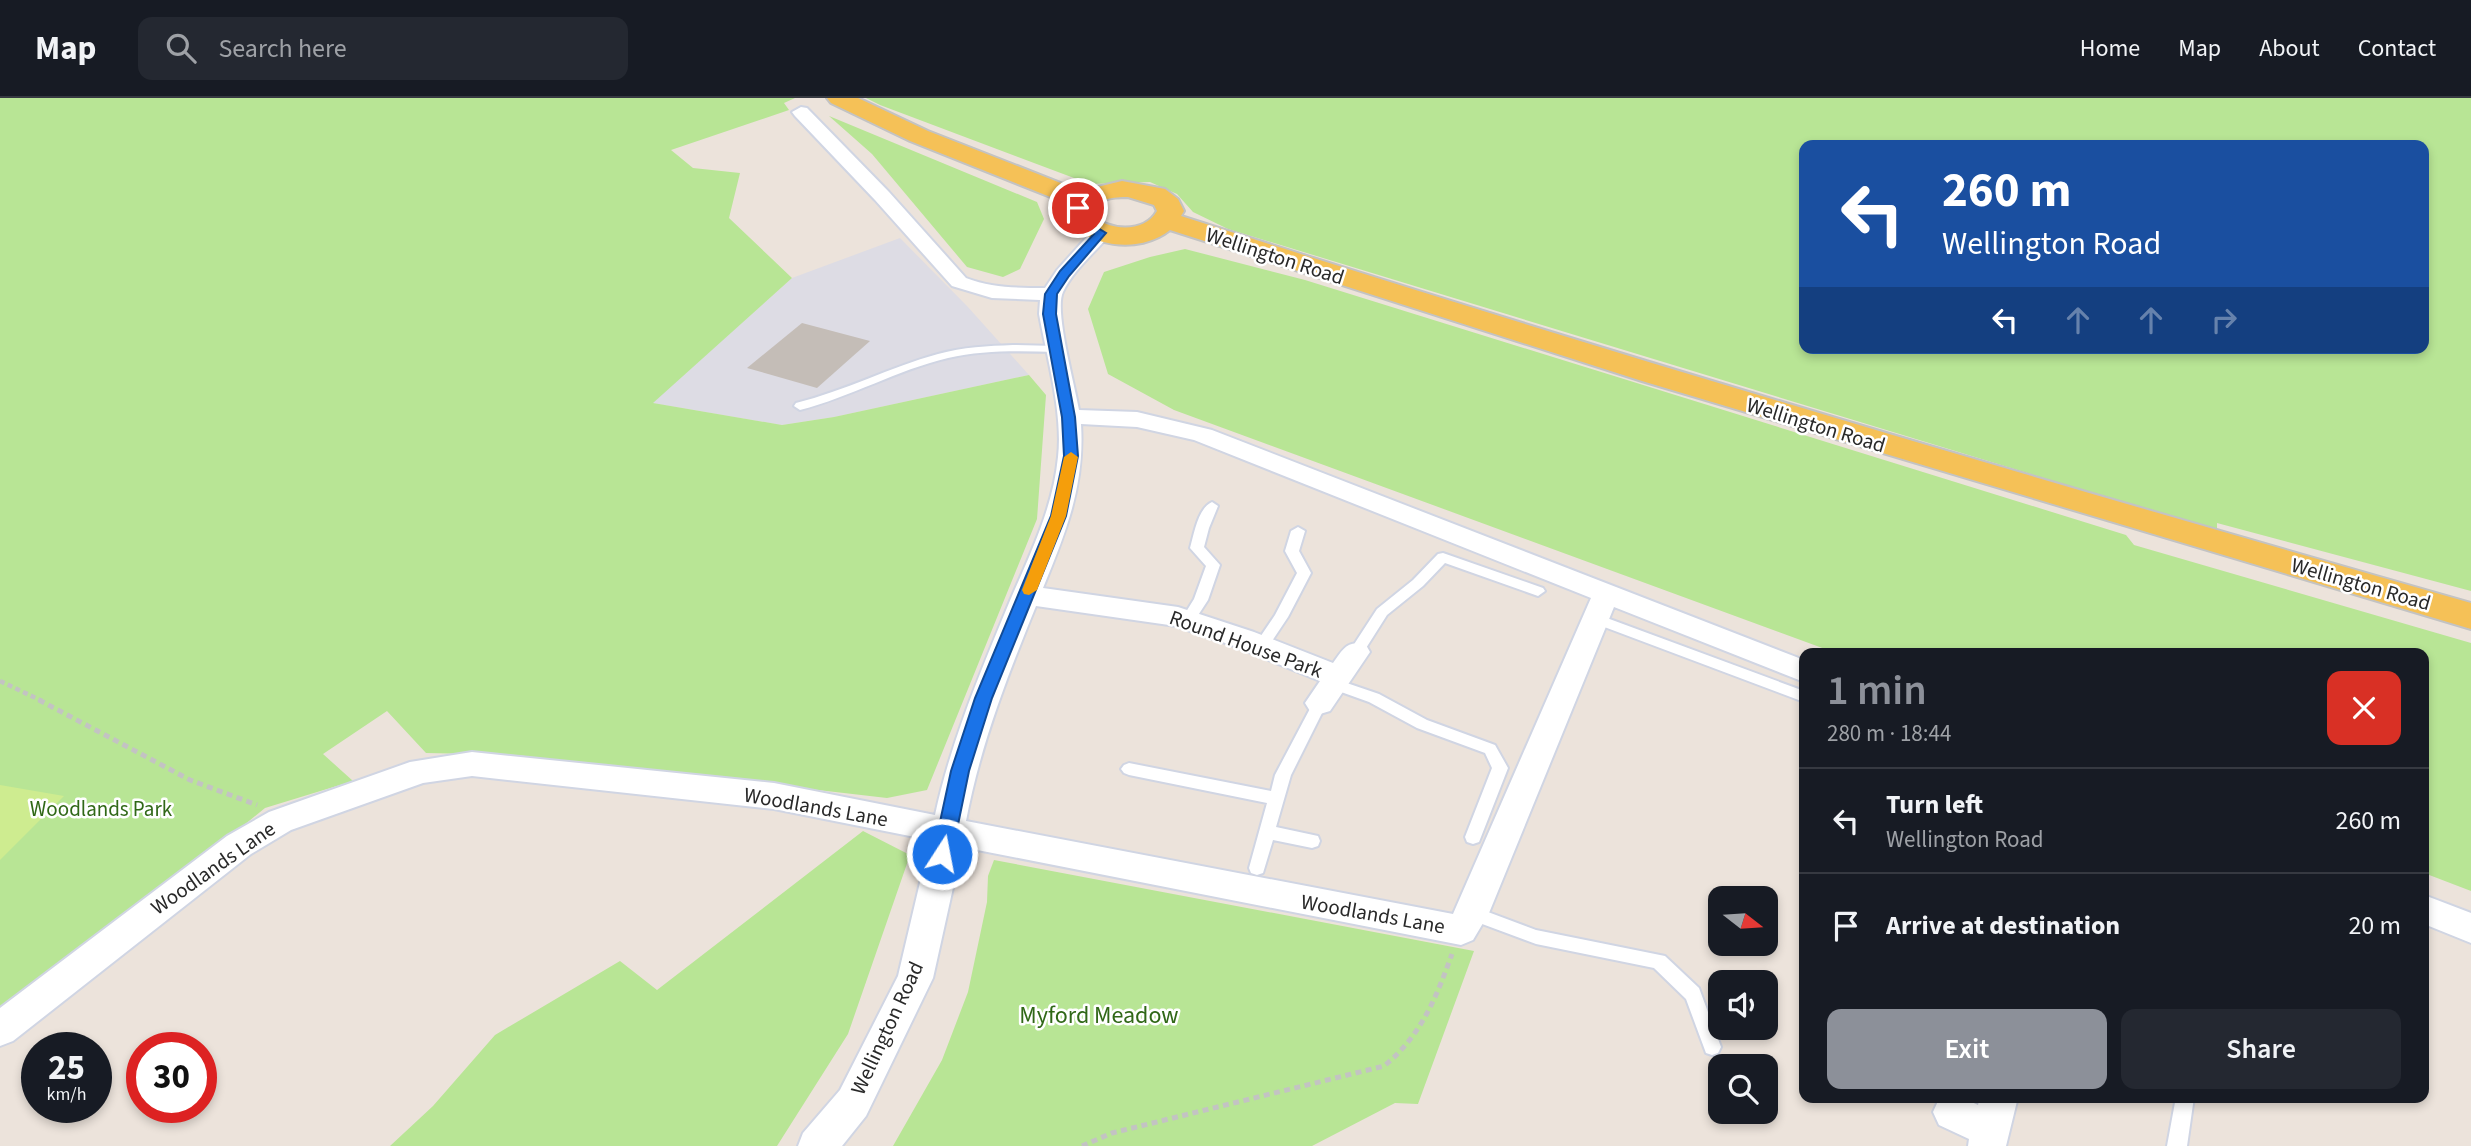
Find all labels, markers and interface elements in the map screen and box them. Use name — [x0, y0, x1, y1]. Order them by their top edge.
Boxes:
search box — [138, 17, 628, 80]
text: Map — [35, 25, 96, 72]
icon: search — [162, 29, 200, 67]
text: Search here — [218, 30, 347, 67]
text: Home — [2080, 31, 2140, 66]
text: Map — [2178, 31, 2221, 66]
text: About — [2259, 31, 2320, 66]
text: Contact — [2358, 31, 2436, 66]
text: 260 m — [1942, 156, 2071, 226]
icon: left — [1827, 168, 1918, 259]
pin — [1048, 178, 1108, 238]
icon: arrive — [1059, 189, 1097, 227]
street label: Wellington Road — [1202, 220, 1348, 292]
text: Wellington Road — [1942, 221, 2161, 267]
icon: left — [1986, 301, 2024, 339]
icon: ahead — [2059, 301, 2097, 339]
icon: ahead — [2132, 301, 2170, 339]
icon: right — [2205, 301, 2243, 339]
street label: Wellington Road — [1743, 390, 1889, 460]
street label: Wellington Road — [2288, 550, 2434, 618]
street label: Round House Park — [1165, 602, 1327, 686]
text: 1 min — [1827, 661, 1927, 721]
button: close — [2327, 671, 2401, 745]
text: 280 m · 18:44 — [1827, 717, 1951, 750]
street label: Woodlands Lane — [742, 780, 890, 834]
text: Turn left — [1886, 786, 1983, 823]
park label: Woodlands Park — [30, 794, 173, 824]
icon: left — [1827, 802, 1865, 840]
text: 260 m — [2335, 802, 2401, 839]
street label: Woodlands Lane — [145, 814, 281, 922]
position arrow — [905, 817, 979, 891]
text: Wellington Road — [1886, 823, 2044, 856]
north arrow — [1708, 886, 1778, 956]
map controls — [1708, 886, 1778, 1124]
street label: Woodlands Lane — [1299, 887, 1447, 941]
icon: arrive — [1827, 907, 1865, 945]
text: Arrive at destination — [1886, 907, 2120, 944]
text: 20 m — [2348, 907, 2401, 944]
street label: Wellington Road — [843, 956, 931, 1100]
button: sound — [1708, 970, 1778, 1040]
park label: Myford Meadow — [1019, 998, 1179, 1033]
button: Exit — [1827, 1009, 2107, 1089]
button: Share — [2121, 1009, 2401, 1089]
speed limit sign: 30 — [126, 1032, 217, 1123]
text: 25 — [48, 1043, 85, 1093]
button: search — [1708, 1054, 1778, 1124]
text: km/h — [47, 1082, 86, 1107]

